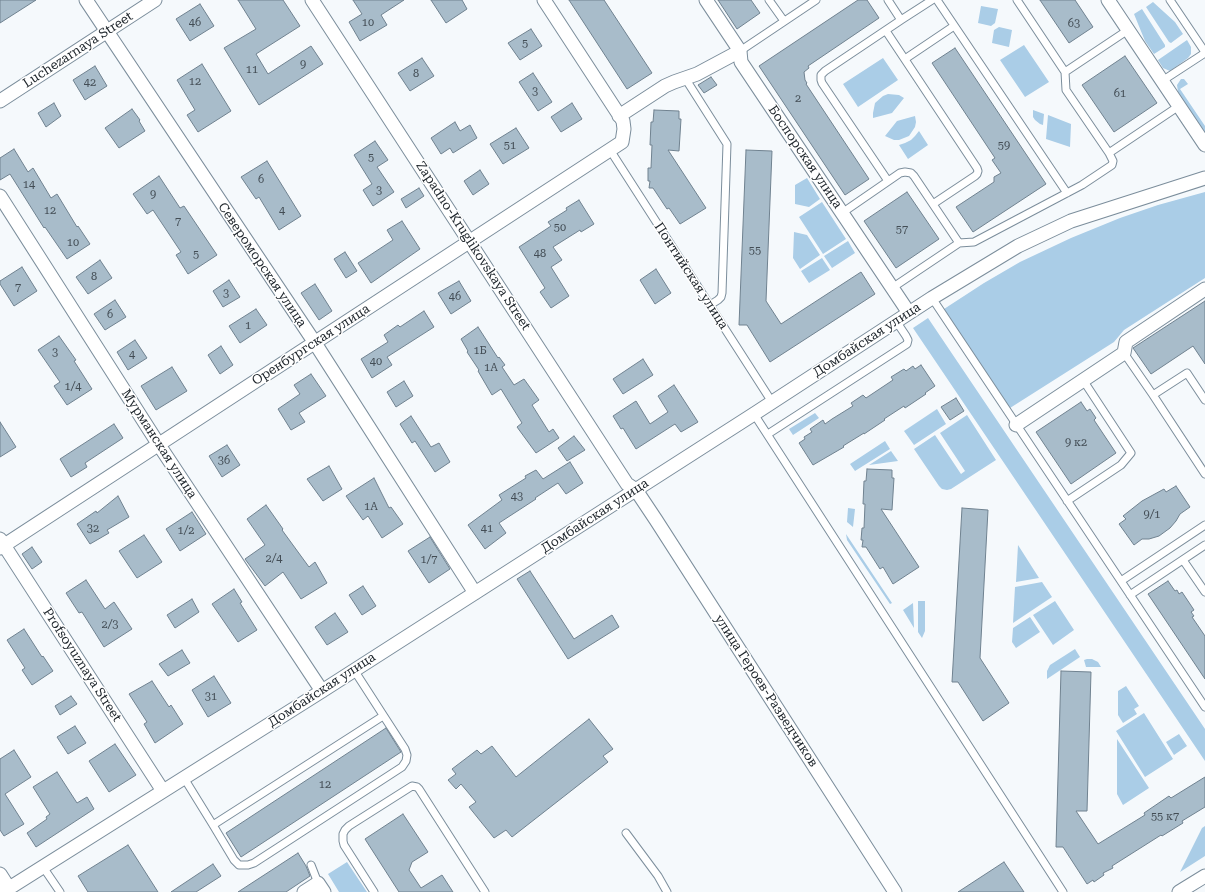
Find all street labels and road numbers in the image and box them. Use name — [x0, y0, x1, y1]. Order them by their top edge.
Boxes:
street label: Luchezarnaya Street — [20, 9, 136, 91]
street label: Боспорская улица — [765, 103, 845, 211]
street label: Zapadno-Kruglikovskaya Street — [412, 159, 534, 333]
street label: Североморская улица — [214, 200, 310, 330]
street label: Понтийская улица — [651, 220, 731, 332]
street label: Домбайская улица — [810, 299, 924, 381]
street label: Оренбургская улица — [249, 301, 373, 389]
street label: Мурманская улица — [118, 386, 200, 502]
street label: Домбайская улица — [538, 475, 652, 557]
street label: Profsoyuznaya Street — [39, 605, 125, 725]
street label: улица Героев-Разведчиков — [711, 612, 821, 770]
street label: Домбайская улица — [265, 649, 379, 731]

